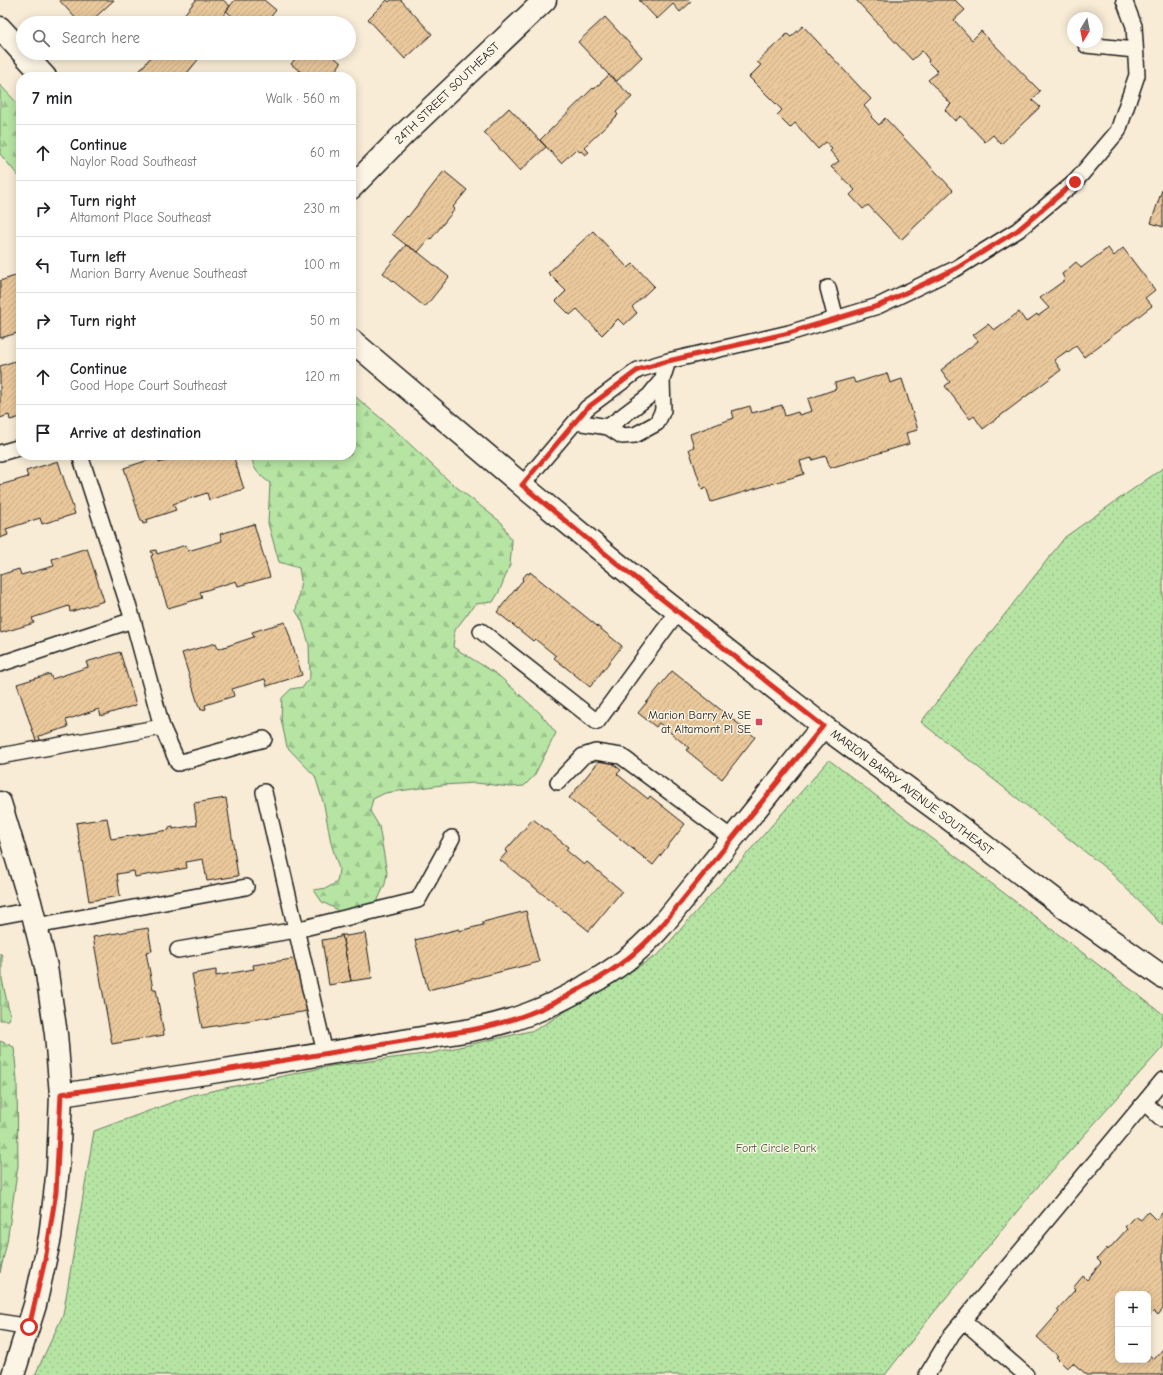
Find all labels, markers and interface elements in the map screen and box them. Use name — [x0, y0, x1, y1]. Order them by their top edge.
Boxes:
north arrow — [1067, 12, 1103, 48]
search box — [16, 16, 356, 60]
icon: search — [30, 27, 52, 49]
text: Search here — [62, 29, 140, 47]
street label: 24TH STREET SOUTHEAST — [392, 39, 503, 147]
text: 7 min — [32, 89, 73, 108]
text: Walk · 560 m — [266, 91, 340, 106]
text: Continue — [70, 136, 127, 154]
icon: ahead — [32, 142, 54, 164]
text: 60 m — [310, 145, 340, 160]
text: Naylor Road Southeast — [70, 154, 196, 169]
route end — [1066, 173, 1084, 191]
text: Turn right — [70, 192, 136, 210]
icon: right — [32, 198, 54, 220]
text: 230 m — [304, 201, 340, 216]
text: Altamont Place Southeast — [70, 210, 211, 225]
text: Turn left — [70, 248, 126, 266]
icon: left — [32, 254, 54, 276]
text: 100 m — [304, 257, 340, 272]
text: Marion Barry Avenue Southeast — [70, 266, 247, 281]
icon: right — [32, 310, 54, 332]
text: Turn right — [70, 312, 136, 330]
text: 50 m — [310, 313, 340, 328]
text: Continue — [70, 360, 127, 378]
icon: ahead — [32, 366, 54, 388]
text: 120 m — [305, 369, 340, 384]
text: Good Hope Court Southeast — [70, 378, 227, 393]
icon: arrive — [32, 422, 54, 444]
text: Arrive at destination — [70, 424, 201, 442]
place label: Marion Barry Av SE at Altamont Pl SE — [648, 708, 751, 736]
marker: Marion Barry Av SE at Altamont Pl SE — [754, 717, 764, 727]
street label: MARION BARRY AVENUE SOUTHEAST — [828, 726, 997, 858]
park label: Fort Circle Park — [736, 1141, 817, 1155]
map controls — [1115, 1291, 1151, 1363]
button: + — [1115, 1291, 1151, 1327]
route start — [20, 1318, 38, 1336]
button: − — [1115, 1327, 1151, 1363]

